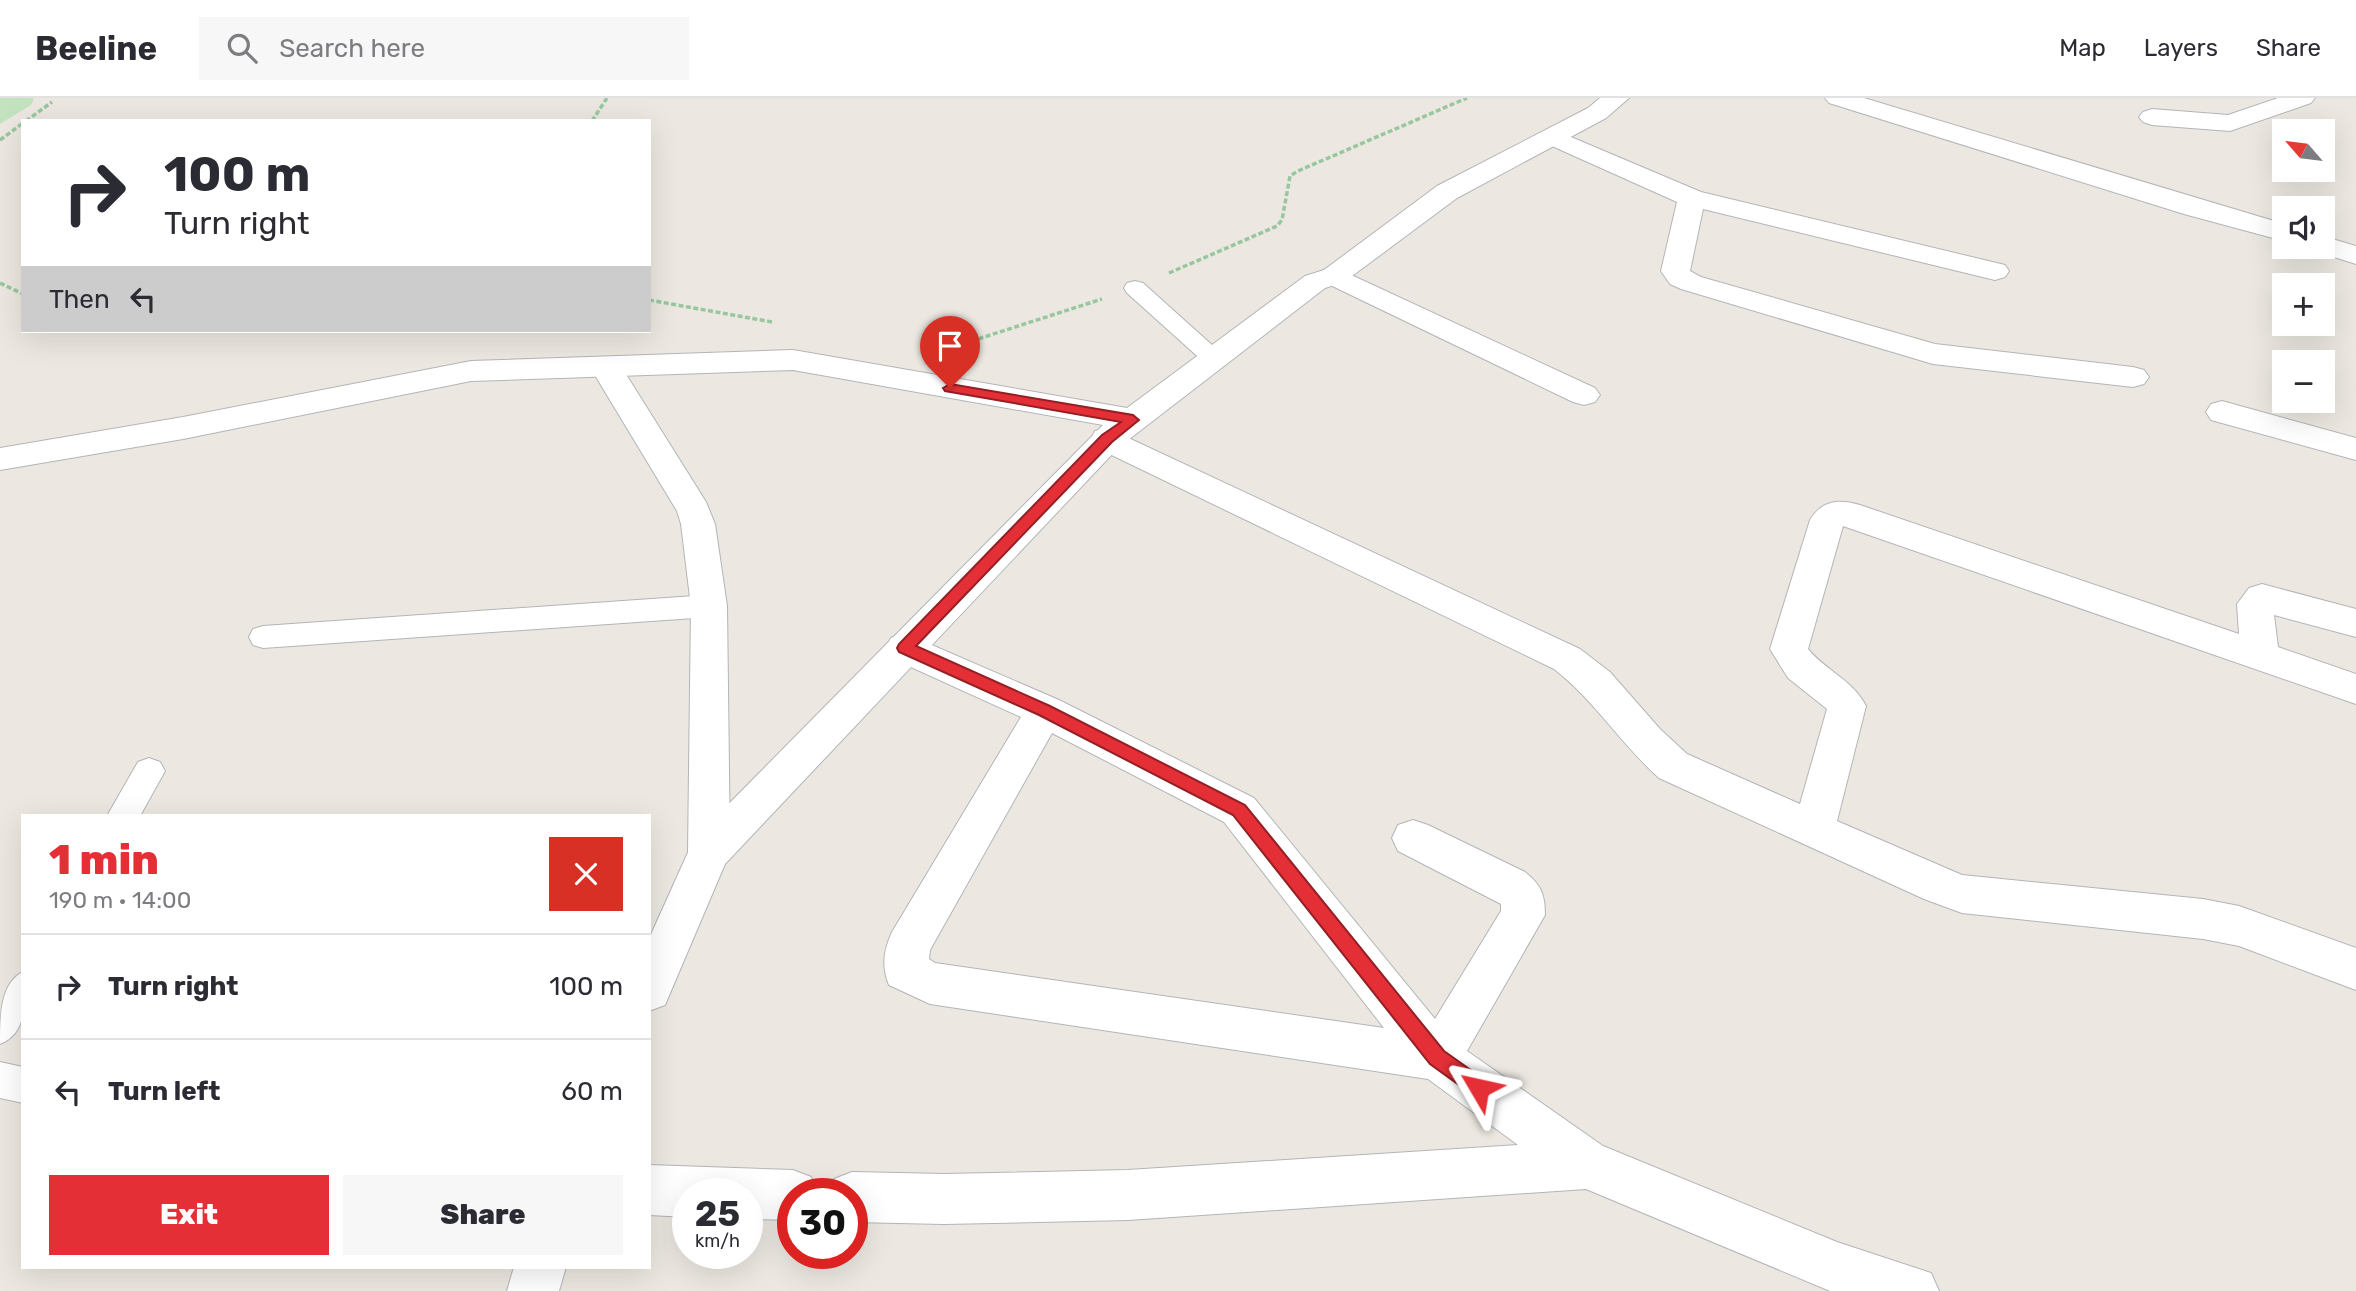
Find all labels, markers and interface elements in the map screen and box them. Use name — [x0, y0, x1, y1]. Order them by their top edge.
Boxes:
search box — [199, 17, 689, 80]
text: Beeline — [35, 29, 157, 68]
icon: search — [223, 29, 261, 67]
text: Search here — [279, 33, 425, 64]
text: Map — [2059, 34, 2106, 62]
text: Layers — [2144, 34, 2218, 62]
text: Share — [2256, 34, 2321, 62]
north arrow — [2272, 119, 2334, 182]
map controls — [2272, 119, 2335, 413]
text: 100 m — [164, 145, 310, 203]
icon: right — [49, 147, 140, 238]
button: sound — [2272, 196, 2335, 259]
text: Turn right — [164, 204, 309, 242]
button: + — [2272, 273, 2335, 336]
icon: left — [124, 280, 162, 318]
text: Then — [49, 284, 110, 315]
pin — [920, 316, 980, 388]
icon: arrive — [931, 327, 969, 365]
button: − — [2272, 350, 2335, 413]
text: 1 min — [49, 835, 159, 885]
button: close — [549, 837, 623, 911]
text: 190 m · 14:00 — [49, 886, 191, 914]
icon: right — [49, 968, 87, 1006]
text: Turn right — [108, 971, 238, 1002]
text: 100 m — [549, 971, 623, 1002]
position arrow — [1442, 1051, 1516, 1125]
icon: left — [49, 1073, 87, 1111]
text: Turn left — [108, 1076, 220, 1107]
text: 60 m — [561, 1076, 623, 1107]
button: Exit — [49, 1175, 329, 1255]
button: Share — [343, 1175, 623, 1255]
speed limit sign: 30 — [777, 1178, 868, 1269]
text: 25 — [695, 1193, 740, 1235]
text: km/h — [695, 1230, 740, 1252]

